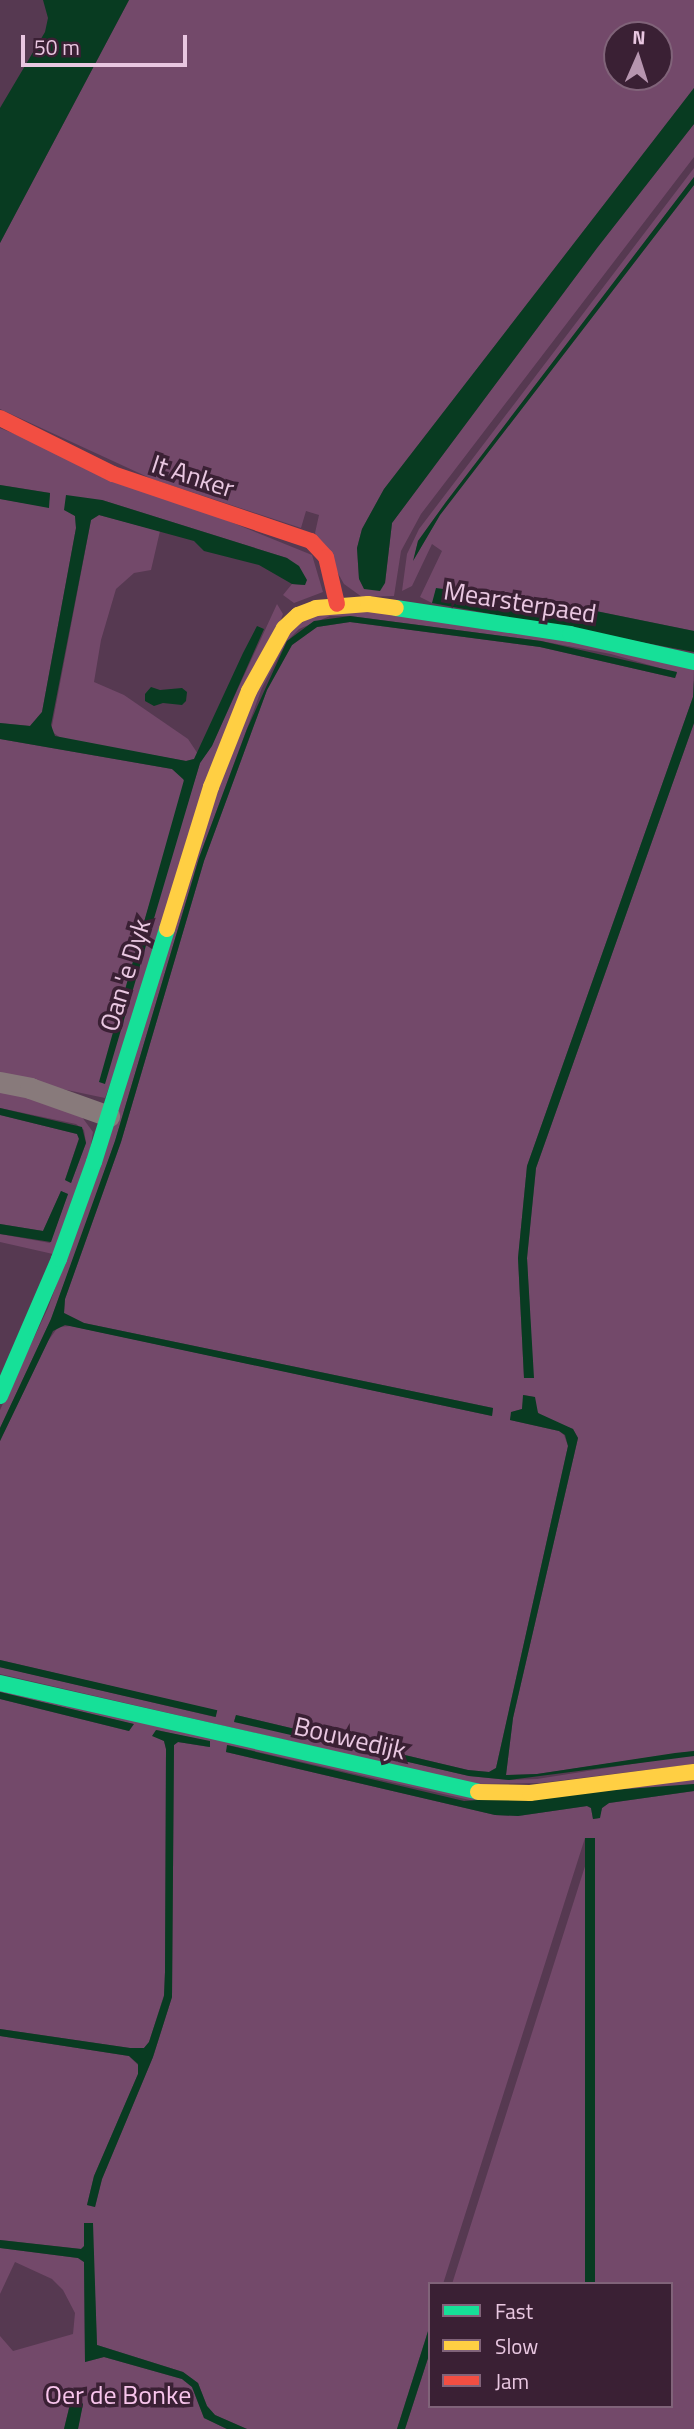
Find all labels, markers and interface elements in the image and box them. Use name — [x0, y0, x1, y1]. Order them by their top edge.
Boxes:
scale bar — [24, 21, 191, 65]
north arrow — [603, 21, 673, 91]
text: N — [632, 22, 646, 51]
text: 50 m — [34, 31, 80, 63]
street label: It Anker — [148, 448, 238, 504]
street label: Mearsterpaed — [442, 575, 598, 629]
street label: Oan 'e Dyk — [93, 915, 157, 1035]
street label: Bouwedijk — [291, 1710, 409, 1766]
legend — [428, 2282, 673, 2408]
text: Fast — [495, 2295, 533, 2327]
text: Slow — [495, 2330, 538, 2362]
text: Jam — [495, 2365, 529, 2397]
park label: Oer de Bonke — [45, 2379, 191, 2411]

